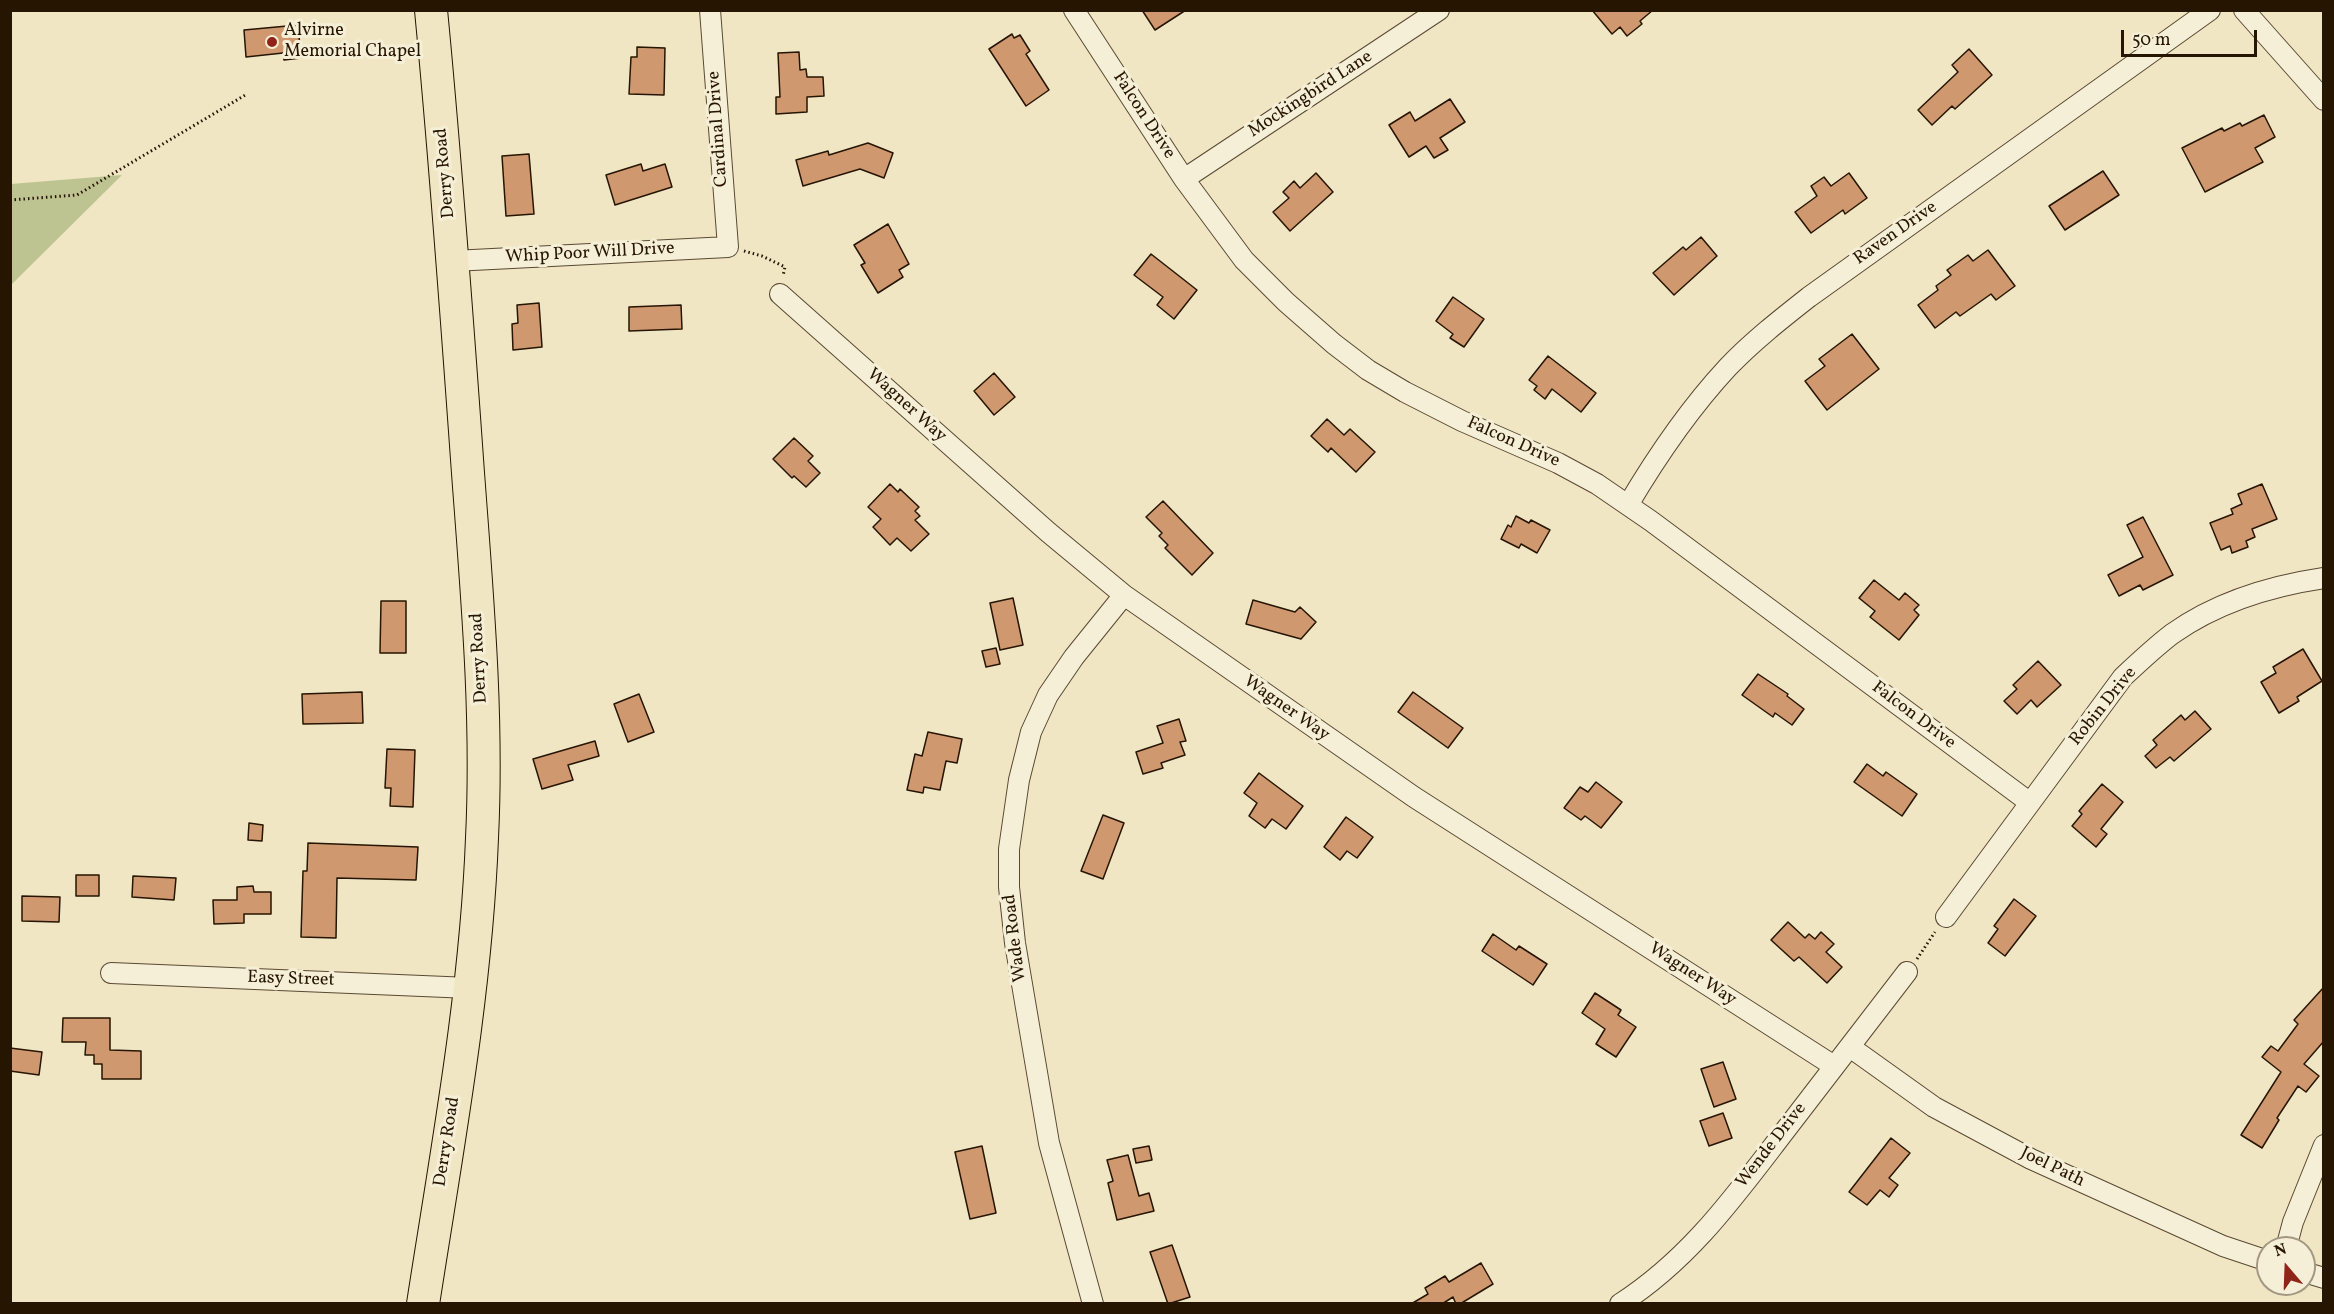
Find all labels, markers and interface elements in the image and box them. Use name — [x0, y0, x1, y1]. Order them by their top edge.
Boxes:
scale bar — [2124, 18, 2260, 56]
place label: Alvirne Memorial Chapel — [284, 21, 421, 63]
text: 50 m — [2132, 28, 2171, 53]
marker: Alvirne Memorial Chapel — [265, 35, 279, 49]
street label: Mockingbird Lane — [1245, 47, 1377, 143]
street label: Falcon Drive — [1107, 68, 1179, 164]
street label: Cardinal Drive — [704, 70, 734, 188]
street label: Derry Road — [431, 127, 461, 219]
street label: Raven Drive — [1850, 197, 1942, 271]
street label: Whip Poor Will Drive — [505, 239, 675, 269]
street label: Wagner Way — [861, 364, 951, 448]
street label: Falcon Drive — [1463, 413, 1563, 473]
street label: Derry Road — [467, 612, 493, 704]
street label: Robin Drive — [2066, 663, 2142, 751]
street label: Wagner Way — [1239, 671, 1333, 747]
street label: Falcon Drive — [1867, 677, 1959, 755]
street label: Wade Road — [1000, 893, 1032, 983]
street label: Wagner Way — [1644, 939, 1740, 1011]
street label: Easy Street — [247, 968, 335, 992]
street label: Derry Road — [430, 1096, 466, 1188]
street label: Wende Drive — [1732, 1099, 1812, 1193]
street label: Joel Path — [2016, 1143, 2088, 1193]
north arrow — [2256, 1236, 2316, 1296]
text: N — [2272, 1239, 2290, 1263]

